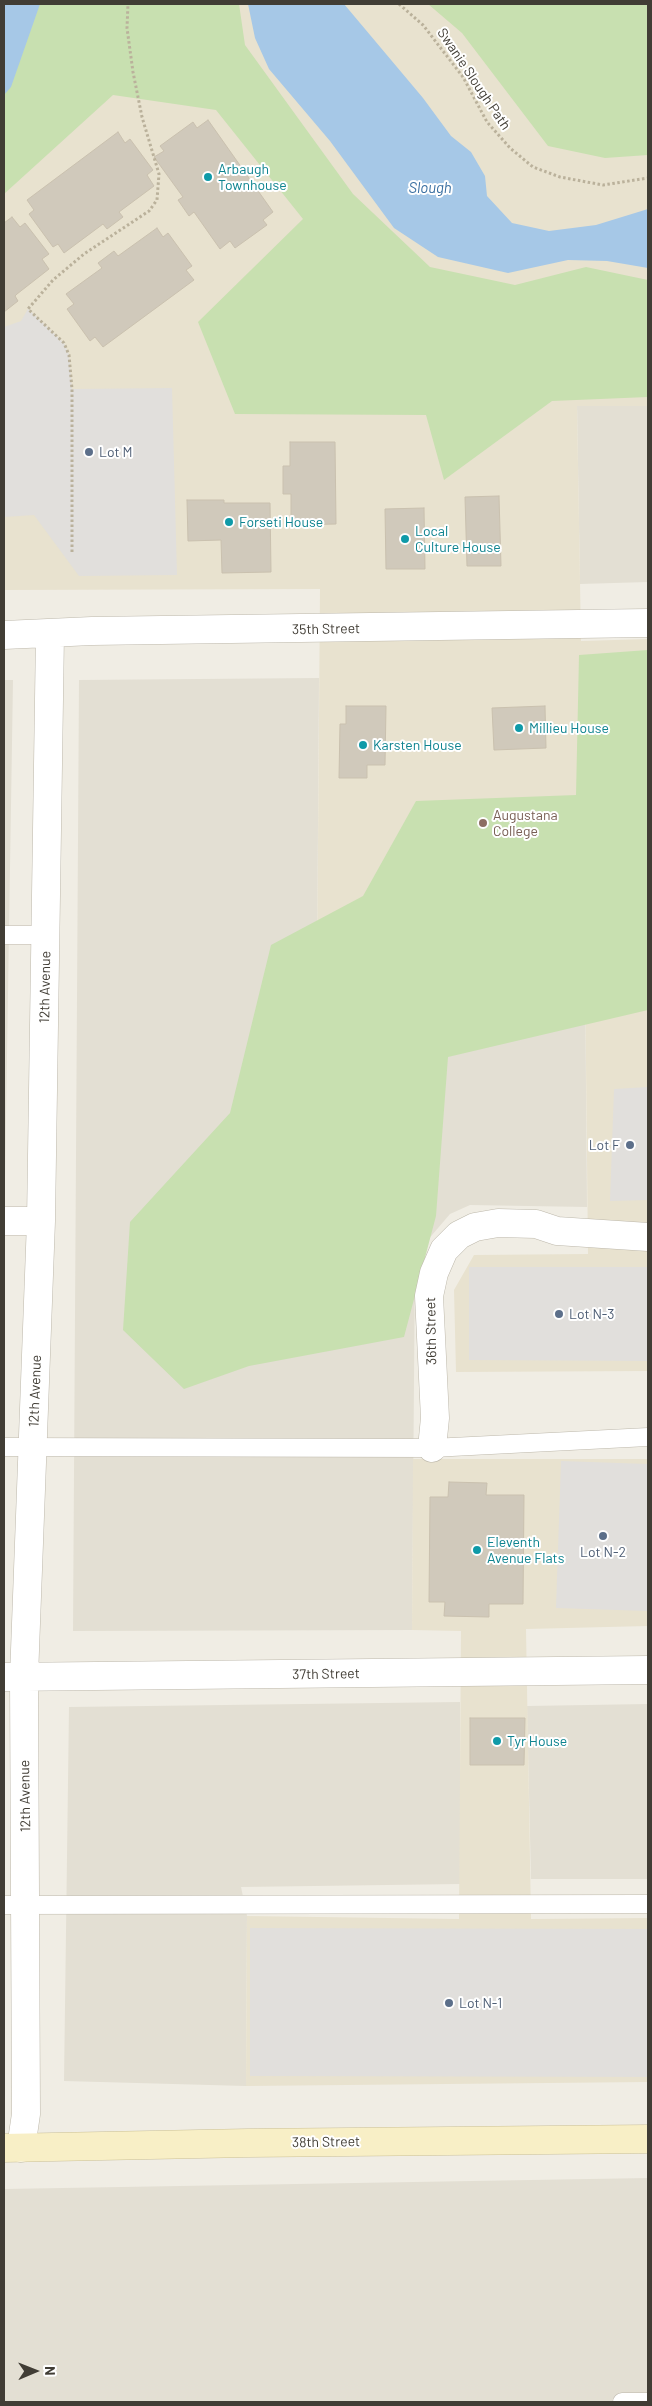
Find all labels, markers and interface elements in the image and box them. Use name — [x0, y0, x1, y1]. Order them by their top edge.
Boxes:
street label: Swanie Slough Path — [434, 25, 514, 133]
place label: Arbaugh Townhouse — [218, 161, 287, 193]
marker: Arbaugh Townhouse — [202, 171, 214, 183]
water label: Slough — [408, 179, 452, 197]
place label: Lot M — [99, 444, 132, 460]
marker: Lot M — [83, 446, 95, 458]
place label: Forseti House — [239, 514, 323, 530]
marker: Forseti House — [223, 516, 235, 528]
place label: Local Culture House — [415, 523, 501, 556]
marker: Local Culture House — [399, 533, 411, 545]
street label: 35th Street — [292, 620, 360, 638]
place label: Millieu House — [529, 720, 609, 736]
marker: Millieu House — [513, 722, 525, 734]
place label: Karsten House — [373, 737, 462, 753]
marker: Karsten House — [357, 739, 369, 751]
place label: Augustana College — [493, 807, 558, 840]
marker: Augustana College — [477, 817, 489, 829]
street label: 12th Avenue — [36, 951, 54, 1023]
place label: Lot F — [589, 1137, 620, 1153]
marker: Lot F — [624, 1139, 636, 1151]
street label: 36th Street — [422, 1297, 440, 1365]
place label: Lot N-3 — [569, 1306, 615, 1322]
marker: Lot N-3 — [553, 1308, 565, 1320]
street label: 12th Avenue — [25, 1355, 45, 1427]
marker: Lot N-2 — [597, 1530, 609, 1542]
place label: Eleventh Avenue Flats — [487, 1534, 564, 1566]
marker: Eleventh Avenue Flats — [471, 1544, 483, 1556]
place label: Lot N-2 — [580, 1544, 626, 1560]
street label: 37th Street — [292, 1665, 360, 1683]
place label: Tyr House — [507, 1733, 567, 1749]
marker: Tyr House — [491, 1735, 503, 1747]
street label: 12th Avenue — [16, 1760, 34, 1832]
place label: Lot N-1 — [459, 1995, 502, 2011]
marker: Lot N-1 — [443, 1997, 455, 2009]
street label: 38th Street — [292, 2133, 360, 2151]
north arrow — [10, 2346, 60, 2396]
text: N — [42, 2366, 59, 2376]

